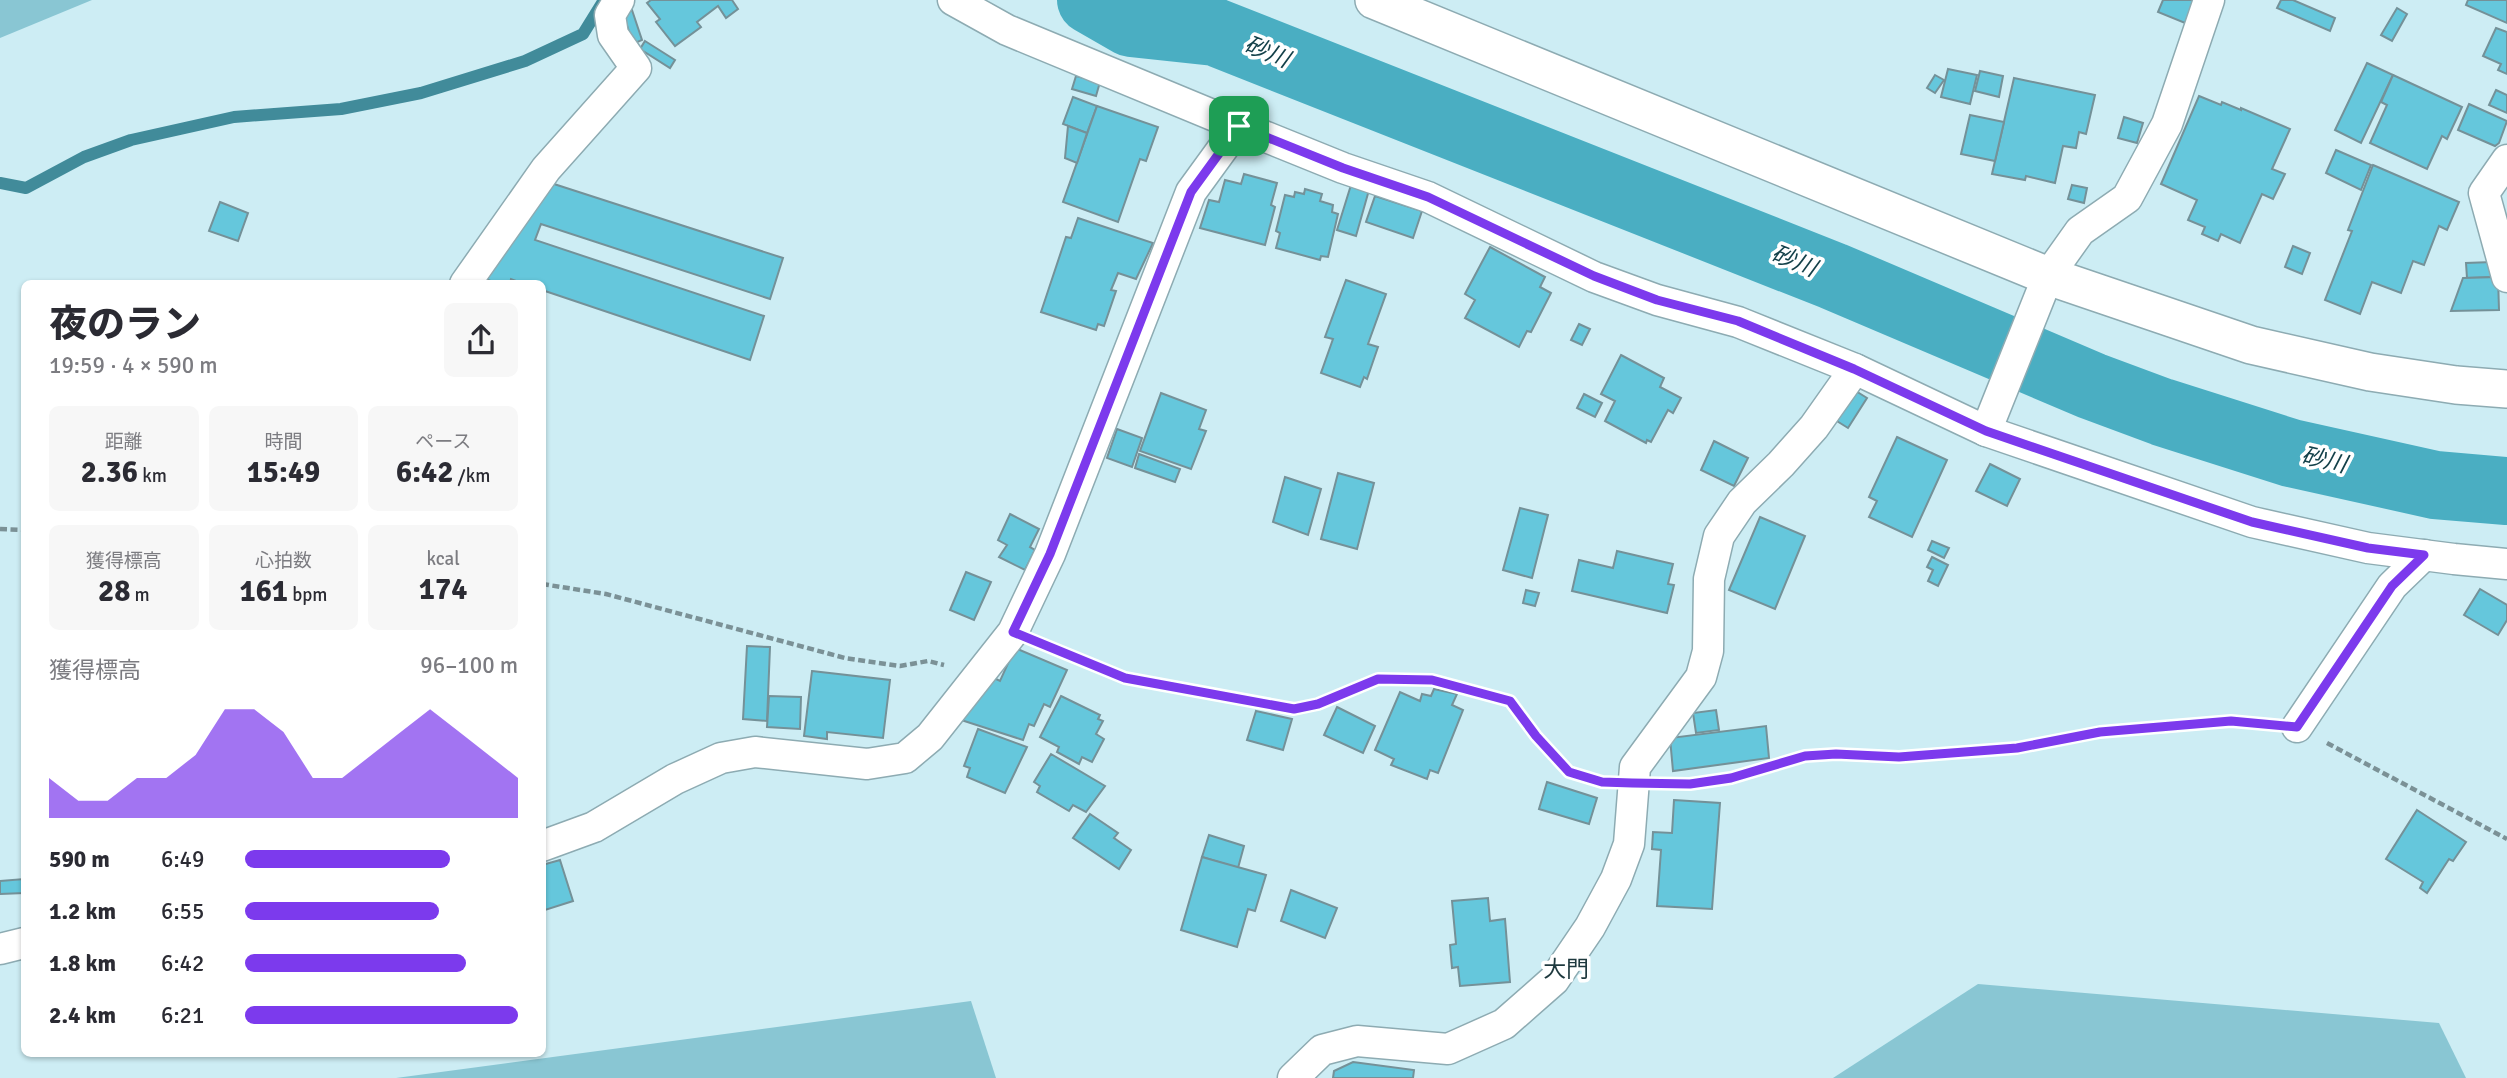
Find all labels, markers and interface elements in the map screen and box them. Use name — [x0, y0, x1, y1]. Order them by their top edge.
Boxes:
water label: 砂川 — [1240, 30, 1297, 75]
pin — [1209, 96, 1269, 156]
icon: arrive — [1220, 107, 1258, 145]
water label: 砂川 — [1767, 239, 1824, 284]
text: 夜のラン — [49, 301, 201, 348]
button: share — [444, 303, 518, 377]
text: 19:59 · 4 × 590 m — [49, 351, 218, 380]
text: 距離 — [105, 430, 143, 454]
text: 時間 — [264, 430, 303, 454]
text: ペース — [415, 430, 471, 454]
water label: 砂川 — [2298, 441, 2353, 480]
text: 2.36 — [81, 454, 138, 491]
text: 15:49 — [247, 454, 320, 491]
text: 6:42 — [396, 454, 453, 491]
text: km — [138, 464, 167, 488]
text: /km — [453, 464, 490, 488]
text: kcal — [427, 547, 460, 571]
text: 獲得標高 — [86, 549, 162, 573]
text: 心拍数 — [255, 549, 312, 573]
text: 174 — [419, 571, 467, 608]
text: 28 — [98, 573, 130, 610]
text: 161 — [239, 573, 288, 610]
text: m — [130, 583, 150, 607]
text: bpm — [288, 583, 328, 607]
text: 96–100 m — [420, 651, 518, 680]
text: 獲得標高 — [49, 656, 141, 685]
text: 590 m — [49, 845, 110, 874]
text: 6:49 — [161, 845, 204, 874]
text: 1.2 km — [49, 897, 116, 926]
text: 6:55 — [161, 897, 204, 926]
text: 1.8 km — [49, 949, 116, 978]
text: 6:42 — [161, 949, 204, 978]
district label: 大門 — [1543, 955, 1589, 984]
text: 2.4 km — [49, 1001, 116, 1030]
text: 6:21 — [161, 1001, 204, 1030]

